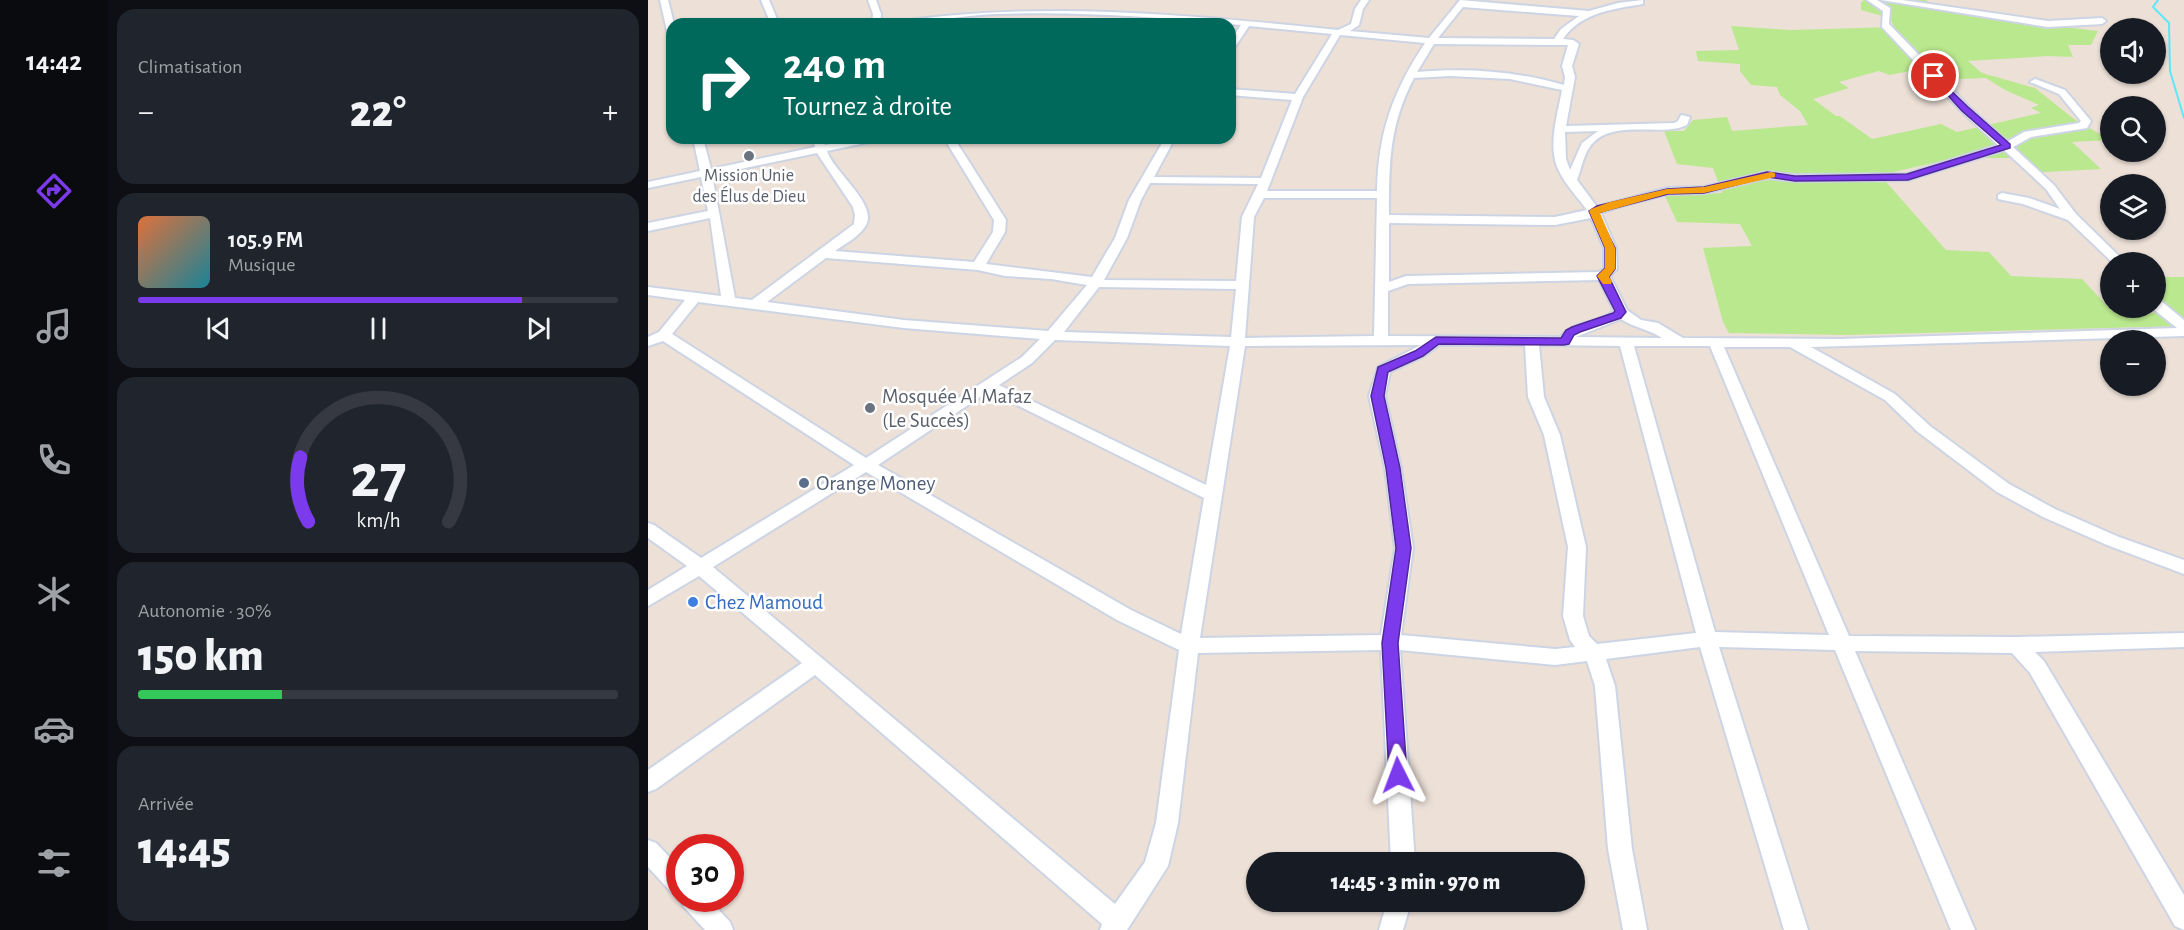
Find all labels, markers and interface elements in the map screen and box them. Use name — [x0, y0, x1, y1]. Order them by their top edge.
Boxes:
map controls — [2100, 18, 2166, 396]
button: sound — [2100, 18, 2166, 84]
icon: right — [684, 42, 762, 120]
text: 240 m — [783, 44, 886, 86]
text: 14:42 — [26, 48, 82, 75]
pin — [1908, 50, 1959, 101]
text: Climatisation — [138, 57, 242, 77]
icon: arrive — [1917, 59, 1950, 92]
text: 22° — [350, 90, 406, 135]
text: Tournez à droite — [783, 93, 952, 120]
text: − — [138, 96, 154, 129]
text: + — [602, 96, 618, 129]
button: search — [2100, 96, 2166, 162]
marker: Mission Unie des Élus de Dieu — [742, 149, 756, 163]
place label: Mission Unie des Élus de Dieu — [692, 167, 806, 206]
icon: directions — [33, 170, 75, 212]
button: layers — [2100, 174, 2166, 240]
text: 105.9 FM — [228, 229, 303, 251]
button: + — [2100, 252, 2166, 318]
text: Musique — [228, 255, 295, 275]
icon: music — [33, 305, 75, 347]
icon: previous — [202, 312, 235, 345]
icon: pause — [362, 312, 395, 345]
icon: next — [522, 312, 555, 345]
button: − — [2100, 330, 2166, 396]
place label: Mosquée Al Mafaz (Le Succès) — [882, 386, 1032, 431]
marker: Mosquée Al Mafaz (Le Succès) — [863, 401, 877, 415]
icon: phone — [33, 439, 75, 481]
text: 27 — [350, 446, 406, 508]
place label: Orange Money — [816, 473, 935, 494]
marker: Orange Money — [797, 476, 811, 490]
text: km/h — [356, 510, 400, 531]
icon: climate — [33, 573, 75, 615]
place label: Chez Mamoud — [705, 592, 823, 613]
marker: Chez Mamoud — [686, 595, 700, 609]
text: Autonomie · 30% — [138, 601, 272, 621]
text: 150 km — [138, 634, 264, 679]
icon: car — [33, 708, 75, 750]
position arrow — [1366, 743, 1430, 807]
text: Arrivée — [138, 794, 194, 814]
text: 14:45 — [138, 827, 231, 872]
speed limit sign: 30 — [666, 834, 744, 912]
icon: filters — [33, 842, 75, 884]
text: 14:45 · 3 min · 970 m — [1331, 871, 1500, 893]

